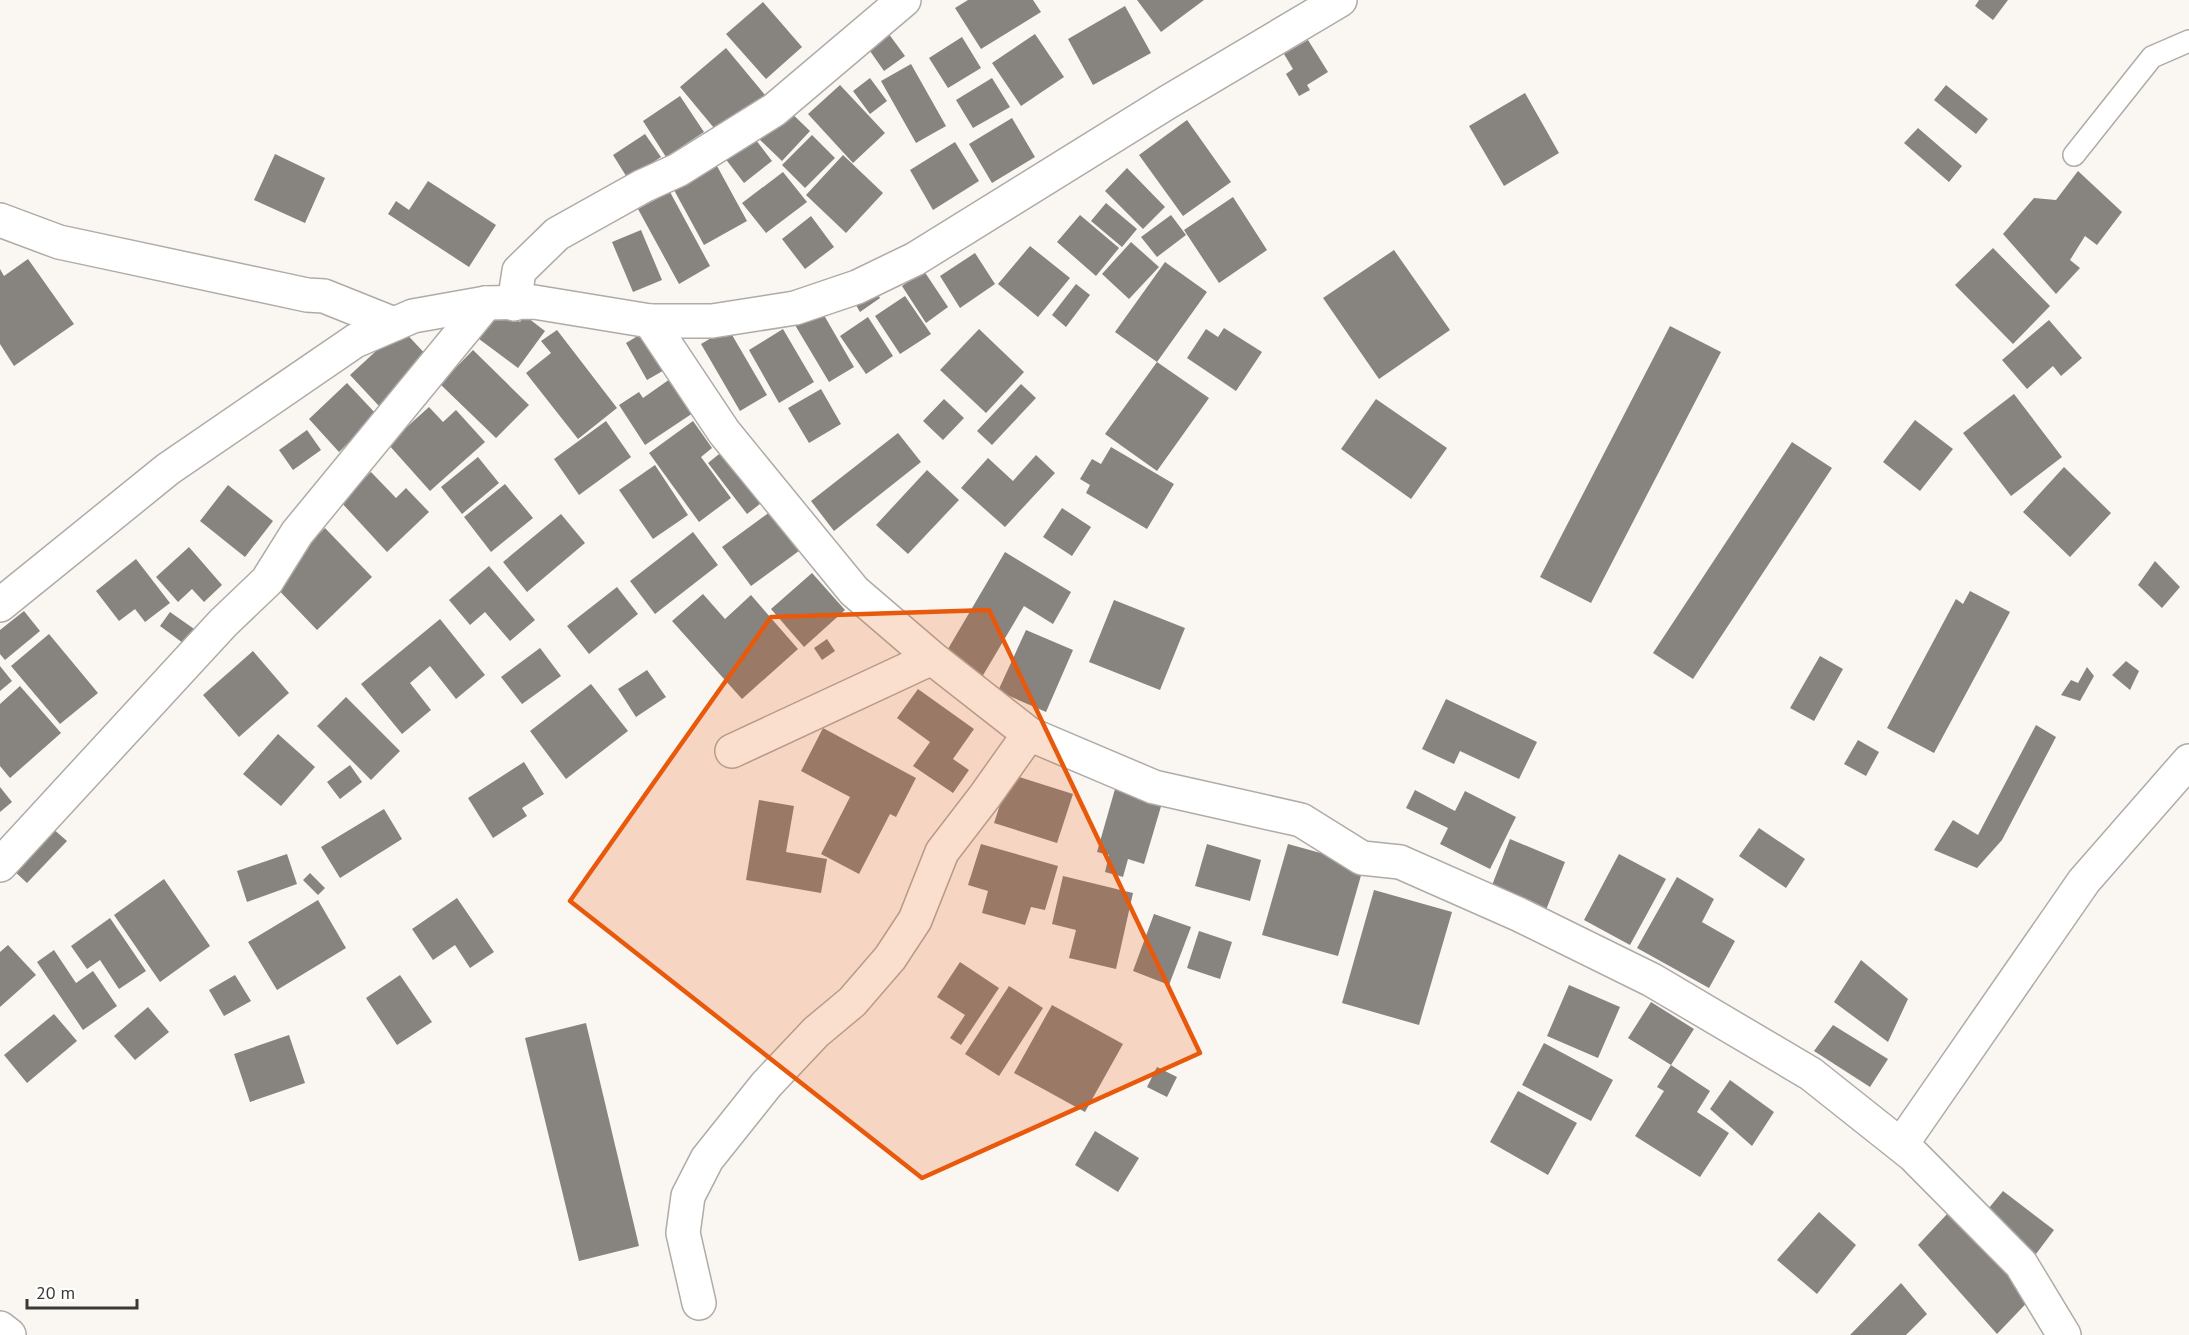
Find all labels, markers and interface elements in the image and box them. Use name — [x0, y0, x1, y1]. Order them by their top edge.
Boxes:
scale bar — [27, 1272, 136, 1310]
text: 20 m — [36, 1281, 75, 1304]

